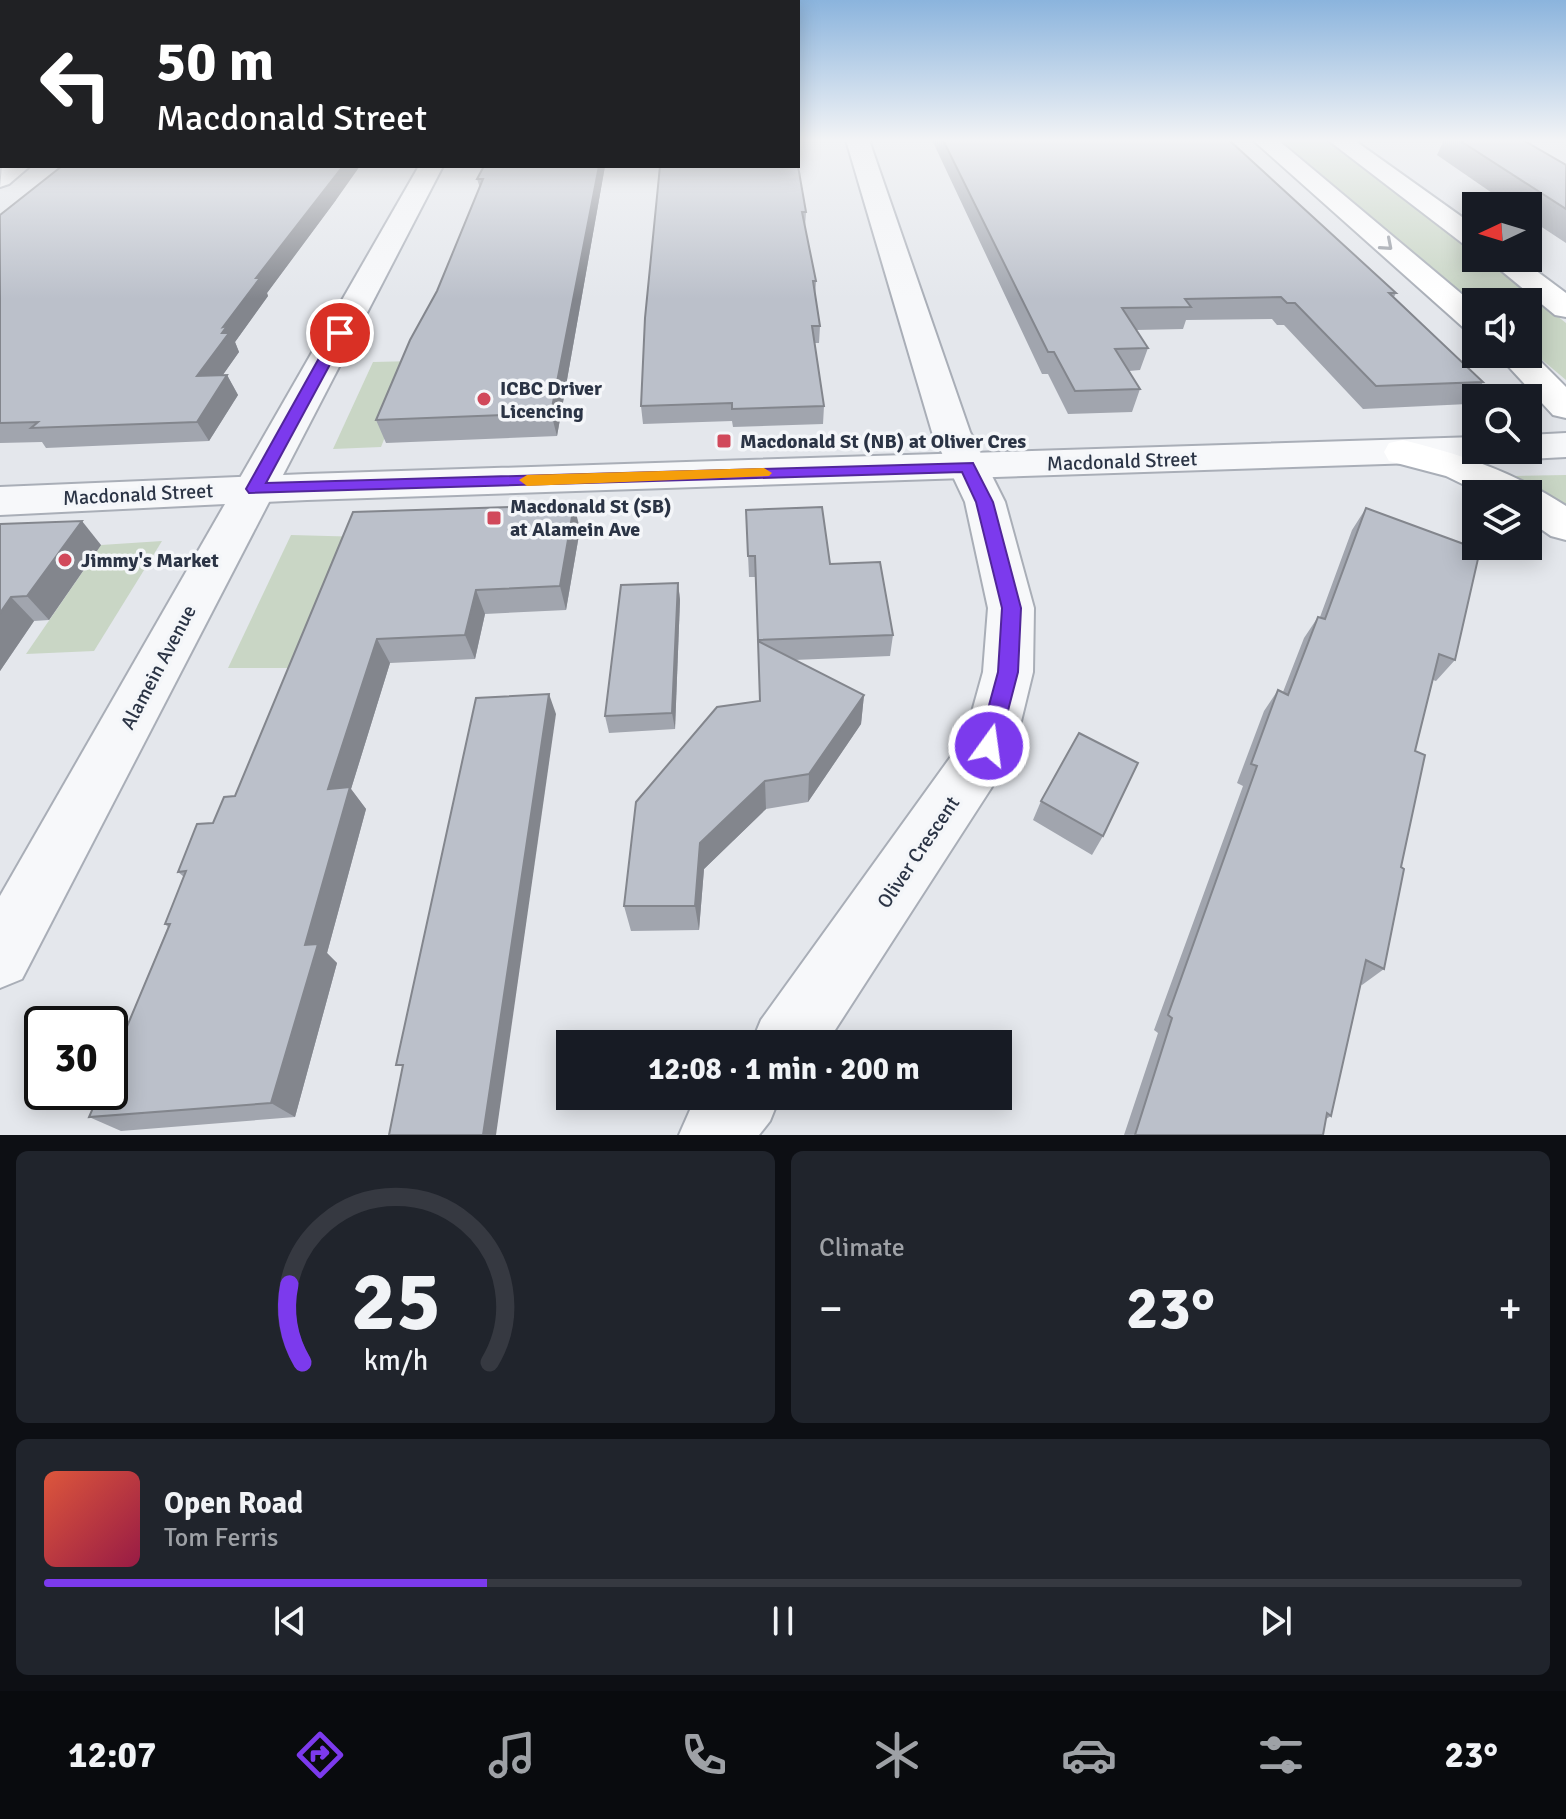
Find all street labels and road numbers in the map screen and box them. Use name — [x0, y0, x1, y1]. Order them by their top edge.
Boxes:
street label: Macdonald Street — [1046, 446, 1198, 477]
street label: Macdonald Street — [62, 478, 214, 511]
street label: Alamein Avenue — [115, 601, 202, 734]
street label: Oliver Crescent — [872, 791, 965, 913]

